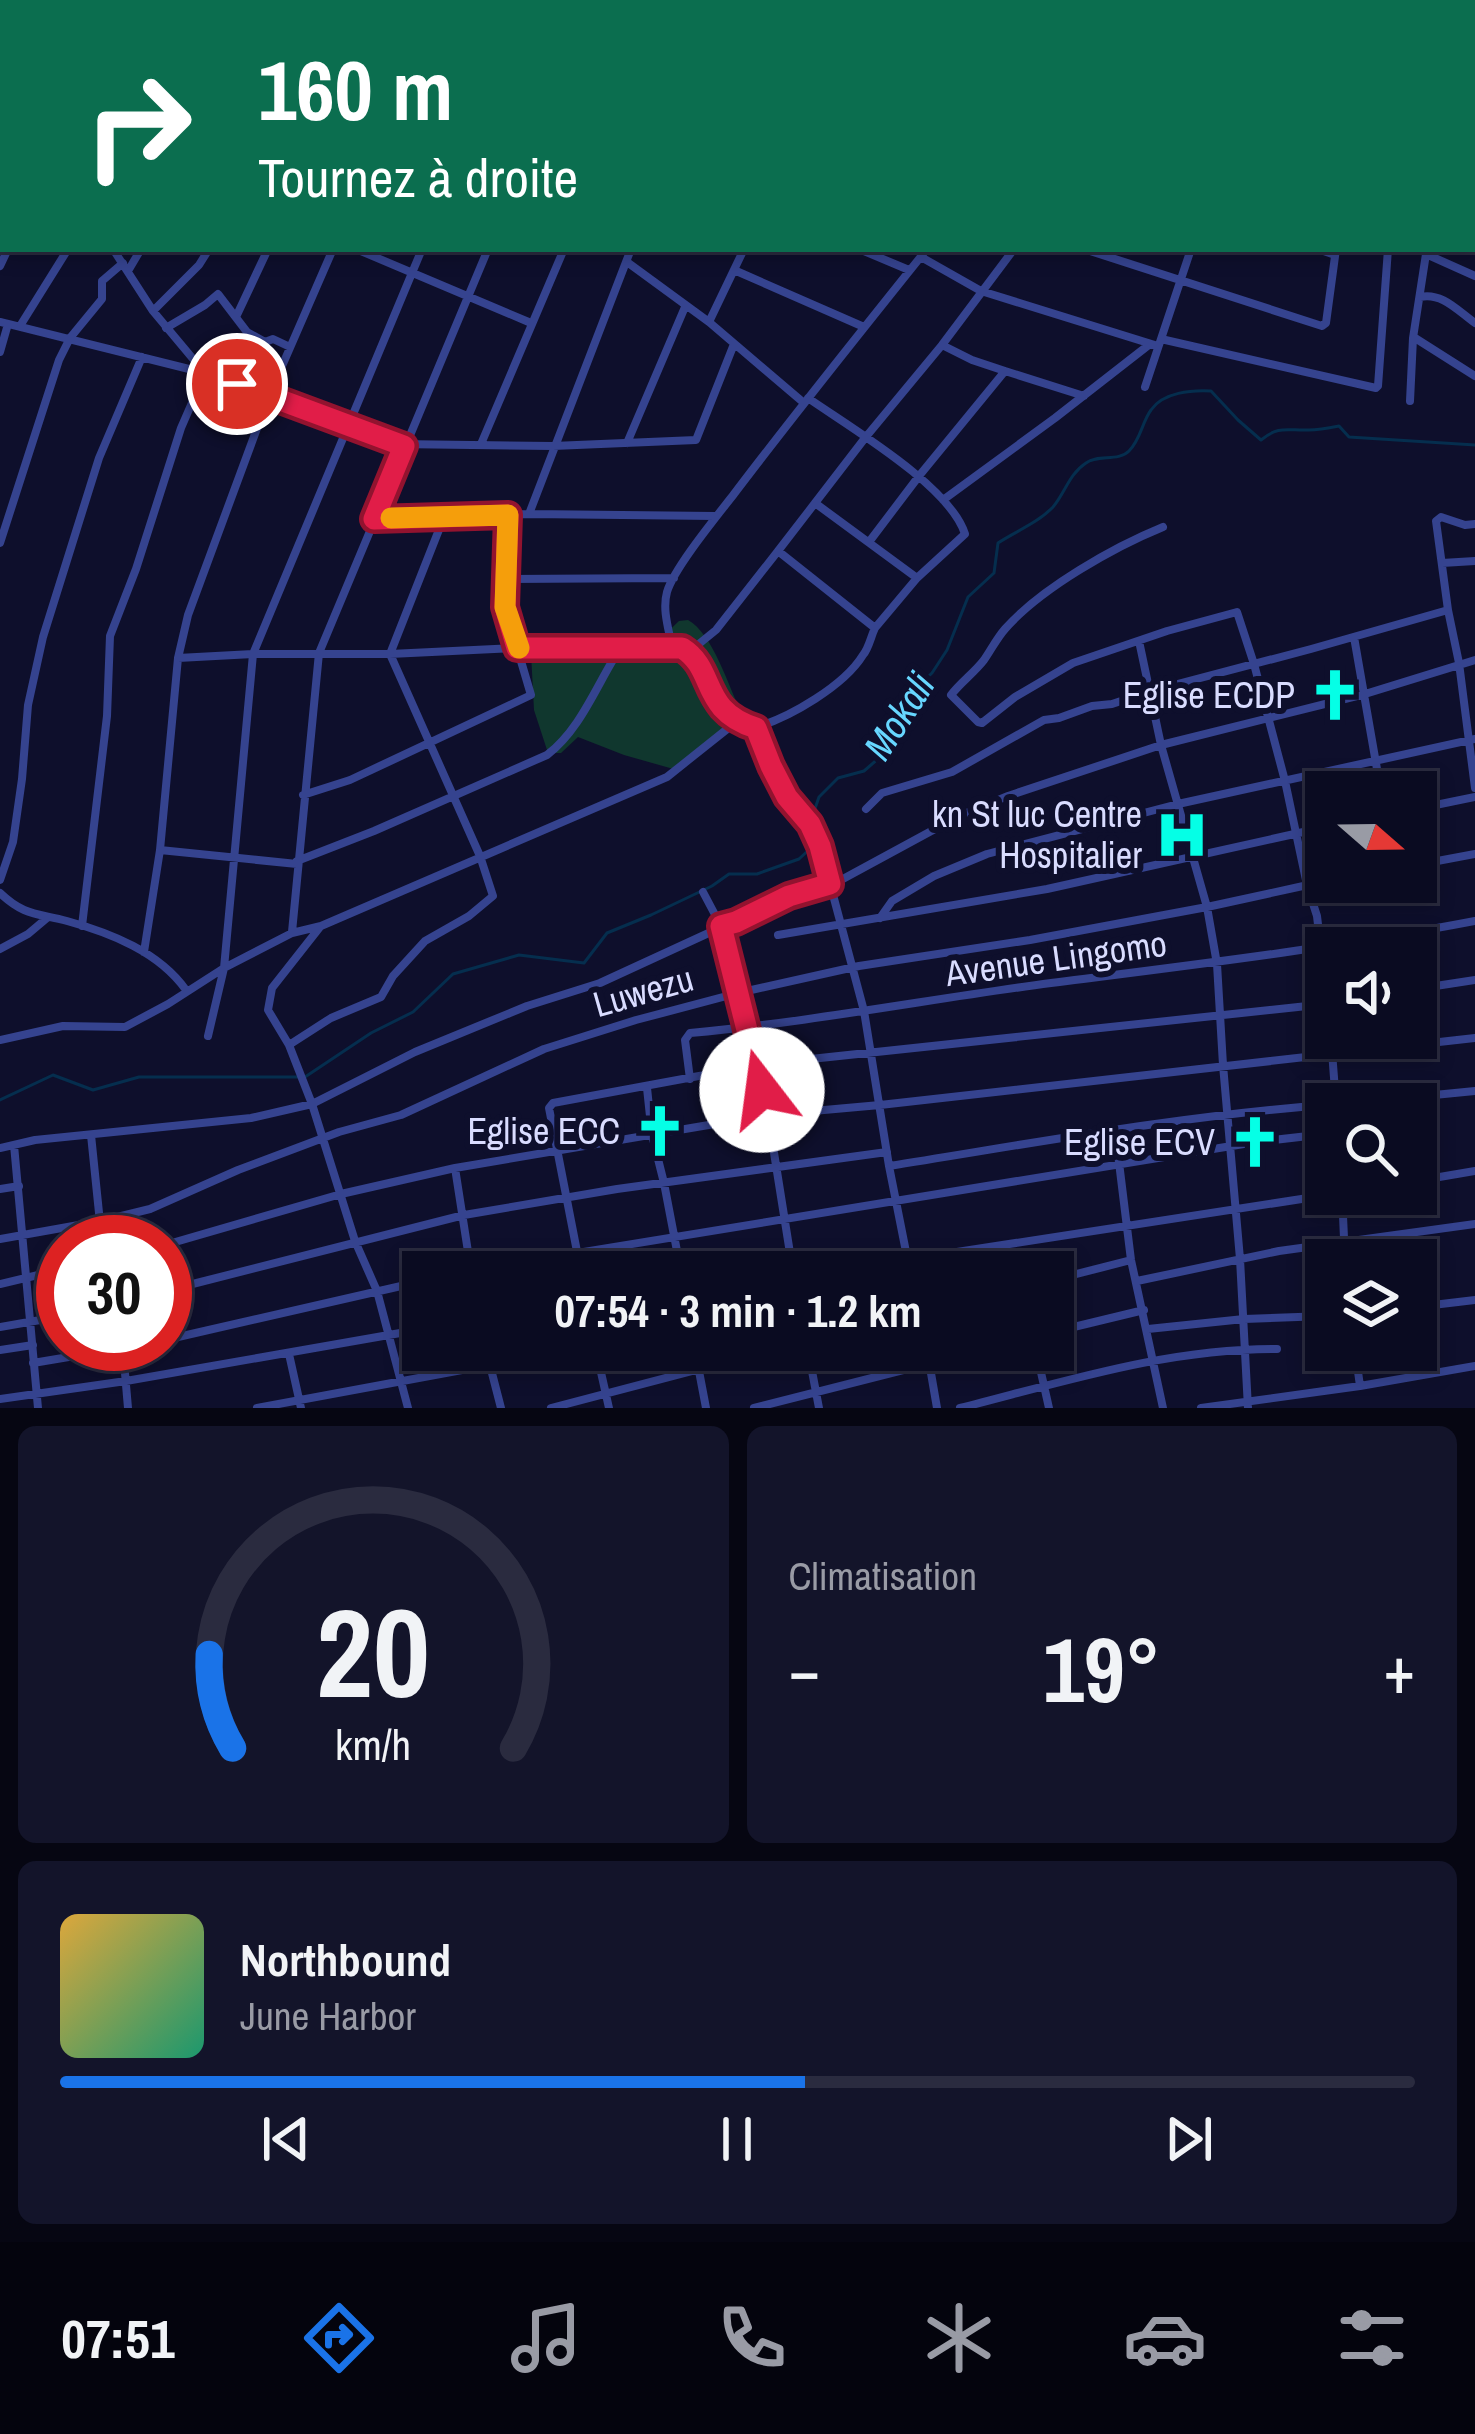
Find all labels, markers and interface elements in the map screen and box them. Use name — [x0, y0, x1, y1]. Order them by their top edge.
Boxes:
text: 160 m — [258, 33, 453, 146]
icon: right — [60, 48, 216, 204]
text: Tournez à droite — [258, 141, 578, 214]
pin — [186, 333, 288, 435]
icon: arrive — [204, 351, 270, 417]
water label: Mokali — [852, 662, 947, 770]
church icon: Eglise ECDP — [1306, 666, 1364, 724]
place label: Eglise ECDP — [1123, 671, 1295, 719]
north arrow — [1305, 771, 1437, 903]
map controls — [1305, 771, 1437, 1371]
place label: kn St luc Centre Hospitalier — [932, 790, 1142, 879]
hospital icon: kn St luc Centre Hospitalier — [1153, 806, 1211, 864]
street label: Avenue Lingomo — [941, 919, 1170, 997]
button: sound — [1305, 927, 1437, 1059]
street label: Luwezu — [587, 954, 699, 1028]
position arrow — [699, 1027, 825, 1153]
button: search — [1305, 1083, 1437, 1215]
church icon: Eglise ECC — [631, 1102, 689, 1160]
place label: Eglise ECC — [467, 1107, 620, 1155]
church icon: Eglise ECV — [1226, 1113, 1284, 1171]
place label: Eglise ECV — [1064, 1118, 1215, 1166]
speed limit sign: 30 — [36, 1215, 192, 1371]
button: layers — [1305, 1239, 1437, 1371]
text: 07:54 · 3 min · 1.2 km — [554, 1280, 922, 1341]
text: Climatisation — [789, 1550, 977, 1602]
text: 20 — [316, 1568, 430, 1736]
text: 19° — [1043, 1609, 1161, 1730]
text: − — [789, 1625, 820, 1714]
text: + — [1383, 1625, 1415, 1714]
text: km/h — [335, 1715, 411, 1772]
text: Northbound — [240, 1929, 451, 1990]
text: June Harbor — [240, 1990, 416, 2042]
icon: previous — [253, 2106, 319, 2172]
icon: pause — [704, 2106, 770, 2172]
icon: next — [1156, 2106, 1222, 2172]
icon: directions — [297, 2296, 381, 2380]
icon: music — [504, 2296, 588, 2380]
icon: phone — [710, 2296, 794, 2380]
icon: climate — [917, 2296, 1001, 2380]
icon: car — [1123, 2296, 1207, 2380]
icon: filters — [1330, 2296, 1414, 2380]
text: 07:51 — [61, 2302, 175, 2375]

